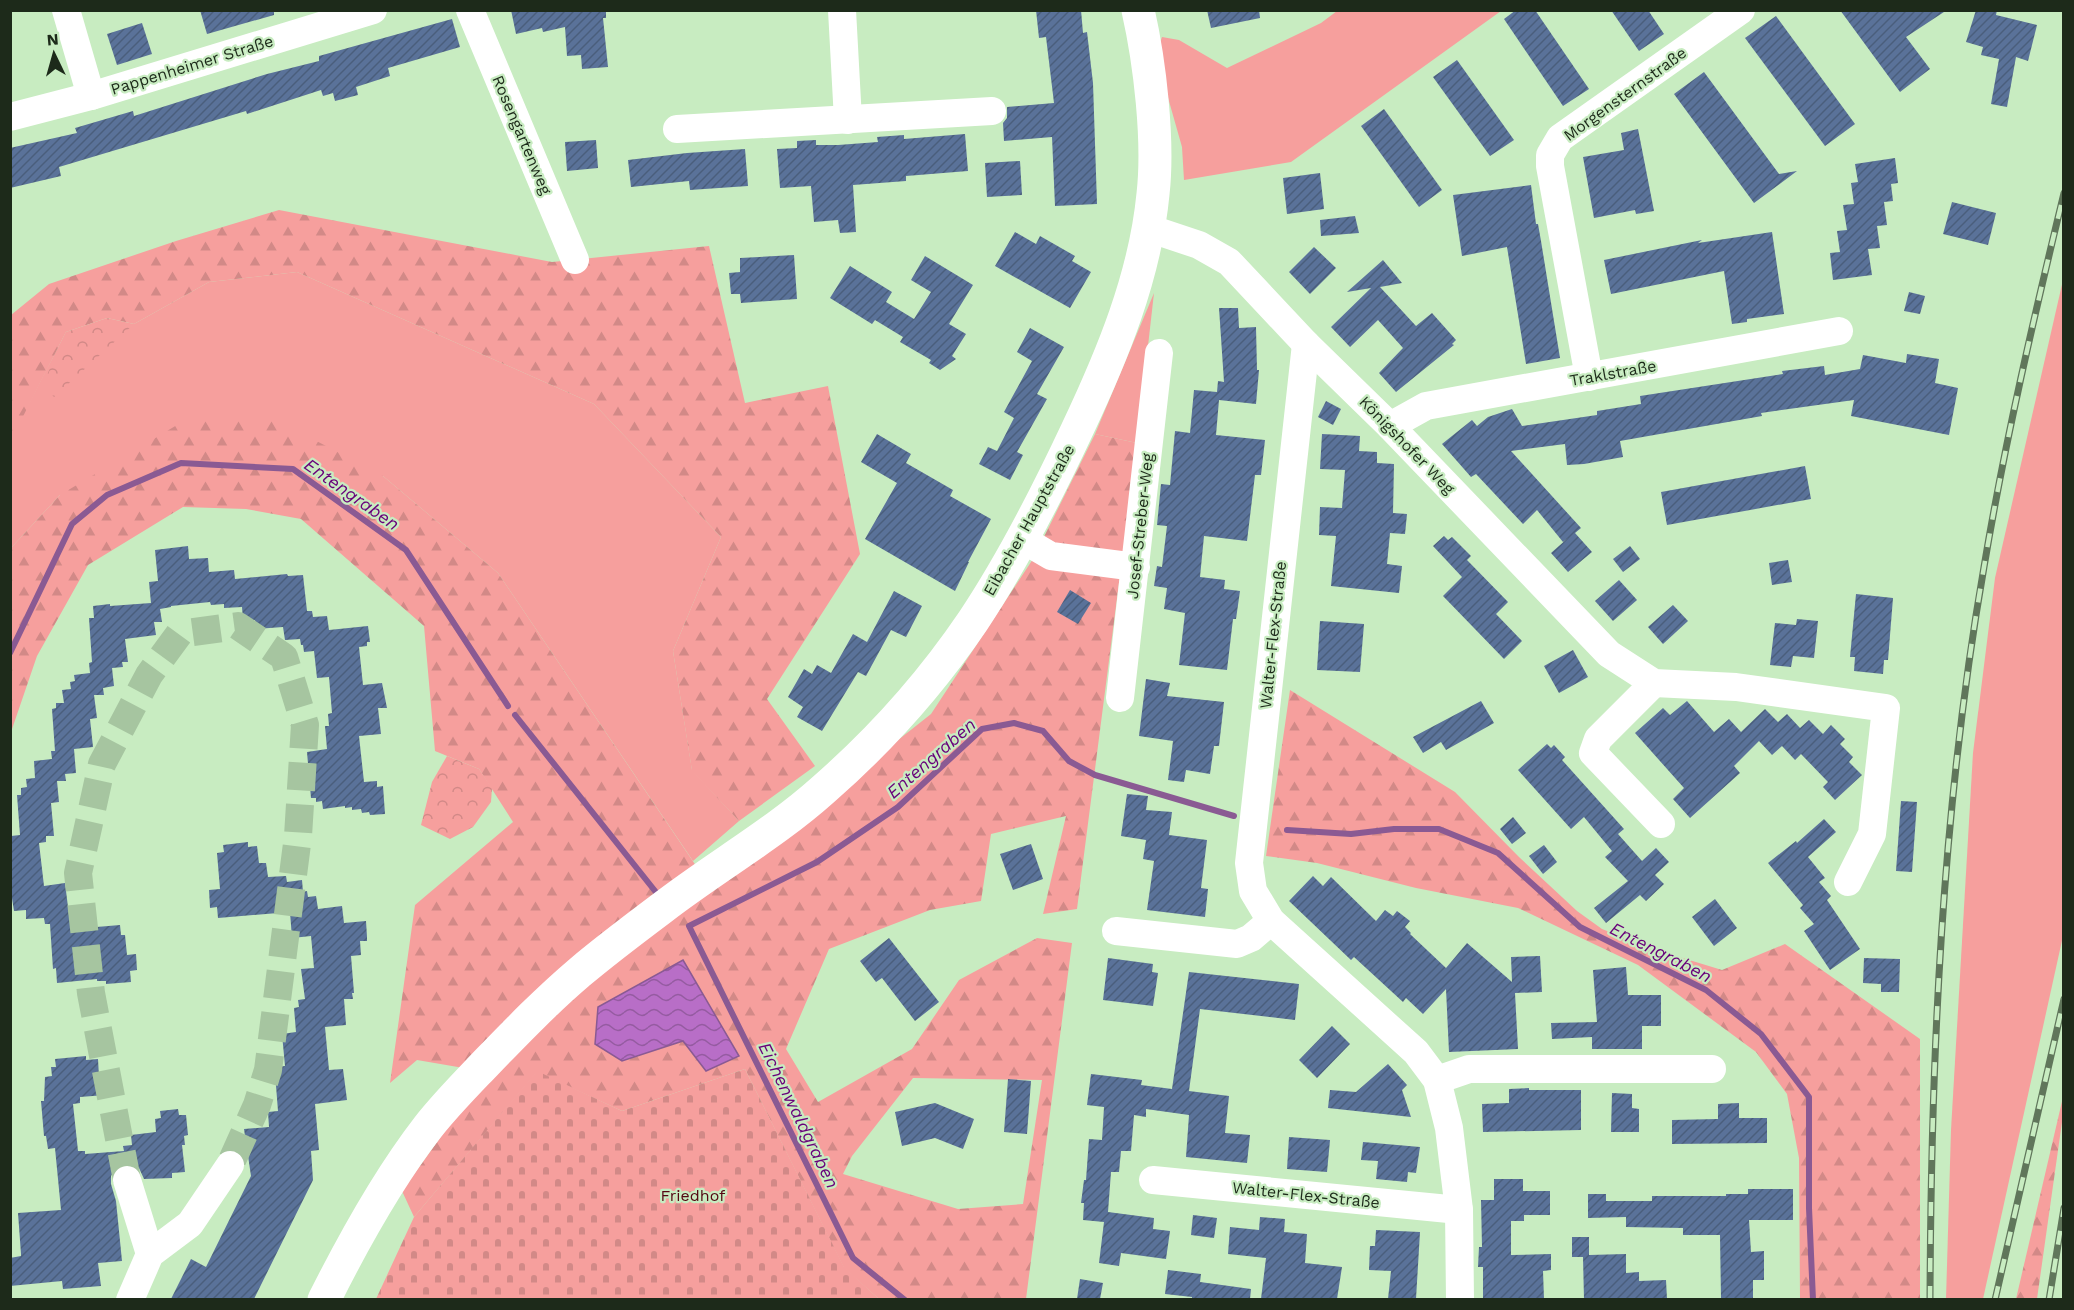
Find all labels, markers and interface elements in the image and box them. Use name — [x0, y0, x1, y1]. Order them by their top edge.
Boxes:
north arrow — [24, 24, 84, 84]
text: N — [46, 30, 59, 50]
street label: Pappenheimer Straße — [108, 31, 276, 99]
street label: Morgensternstraße — [1560, 43, 1690, 145]
street label: Rosengartenweg — [488, 72, 556, 198]
street label: Traklstraße — [1568, 356, 1658, 390]
street label: Königshofer Weg — [1355, 392, 1459, 498]
street label: Eibacher Hauptstraße — [979, 441, 1079, 599]
street label: Josef-Streber-Weg — [1123, 452, 1157, 600]
water label: Entengraben — [300, 453, 404, 535]
street label: Walter-Flex-Straße — [1256, 560, 1290, 710]
water label: Entengraben — [882, 714, 980, 802]
water label: Entengraben — [1607, 917, 1715, 987]
water label: Eichenwaldgraben — [755, 1039, 843, 1191]
street label: Walter-Flex-Straße — [1231, 1178, 1381, 1212]
park label: Friedhof — [661, 1186, 726, 1205]

